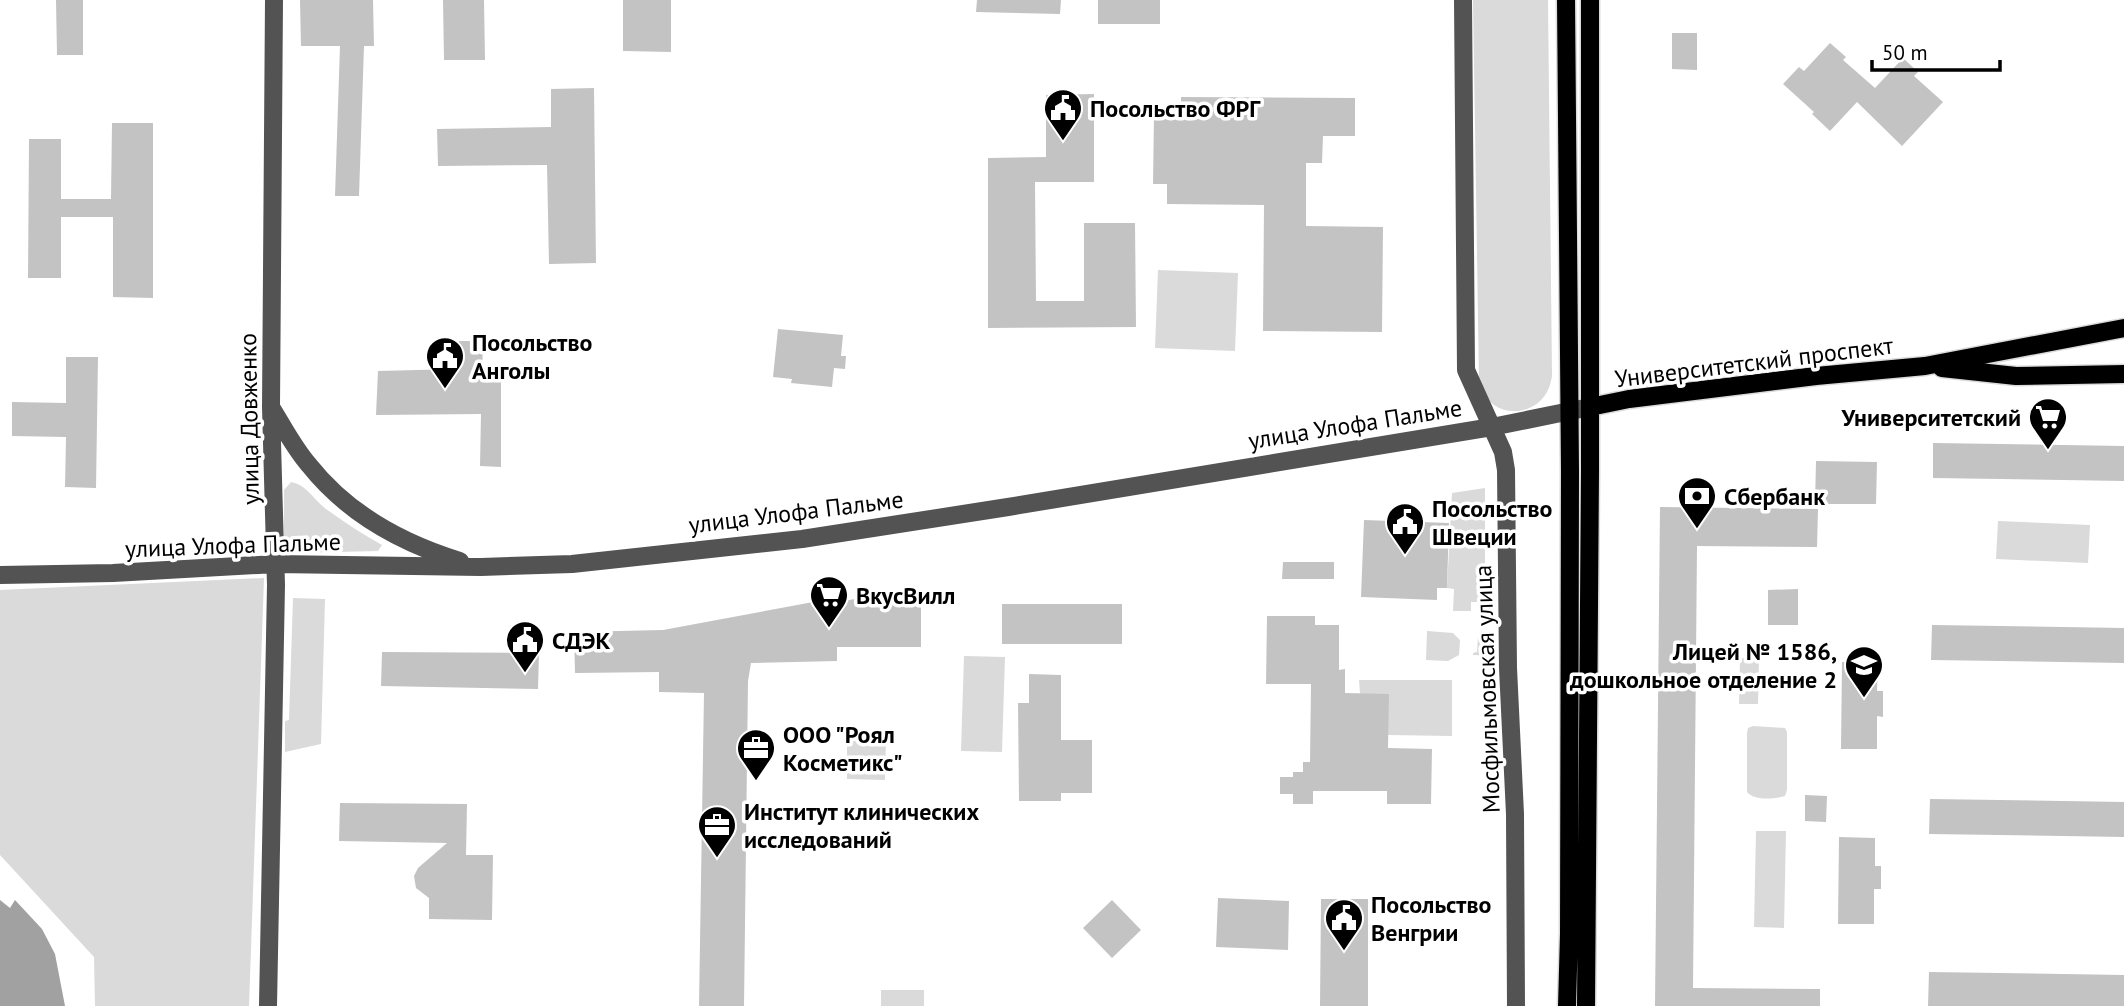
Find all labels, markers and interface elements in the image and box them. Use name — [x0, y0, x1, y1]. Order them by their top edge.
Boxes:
scale bar — [1872, 28, 2000, 72]
text: 50 m — [1882, 39, 1928, 66]
public building icon: Посольство ФРГ — [1042, 87, 1084, 142]
place label: Посольство ФРГ — [1090, 93, 1261, 124]
place label: Посольство Анголы — [472, 327, 593, 386]
street label: Университетский проспект — [1613, 329, 1895, 394]
street label: улица Довженко — [232, 333, 266, 505]
public building icon: Посольство Анголы — [424, 335, 466, 390]
street label: улица Улофа Пальме — [1246, 392, 1464, 456]
supermarket icon: Университетский — [2027, 396, 2069, 451]
place label: Университетский — [1841, 402, 2021, 433]
bank icon: Сбербанк — [1676, 475, 1718, 530]
place label: Сбербанк — [1724, 481, 1825, 512]
street label: улица Улофа Пальме — [687, 483, 905, 541]
place label: Посольство Швеции — [1432, 493, 1553, 552]
public building icon: Посольство Швеции — [1384, 501, 1426, 556]
street label: улица Улофа Пальме — [124, 526, 342, 564]
street label: Мосфильмовская улица — [1467, 564, 1507, 814]
supermarket icon: ВкусВилл — [808, 574, 850, 629]
place label: ВкусВилл — [856, 580, 955, 611]
public building icon: СДЭК — [504, 619, 546, 674]
place label: СДЭК — [552, 625, 611, 656]
place label: Лицей № 1586, дошкольное отделение 2 — [1569, 636, 1837, 695]
school or university icon: Лицей № 1586, дошкольное отделение 2 — [1843, 644, 1885, 699]
place label: ООО "Роял Косметикс" — [783, 719, 903, 778]
office icon: ООО "Роял Косметикс" — [735, 727, 777, 782]
place label: Институт клинических исследований — [744, 796, 979, 855]
office icon: Институт клинических исследований — [696, 804, 738, 859]
place label: Посольство Венгрии — [1371, 889, 1492, 948]
public building icon: Посольство Венгрии — [1323, 897, 1365, 952]

